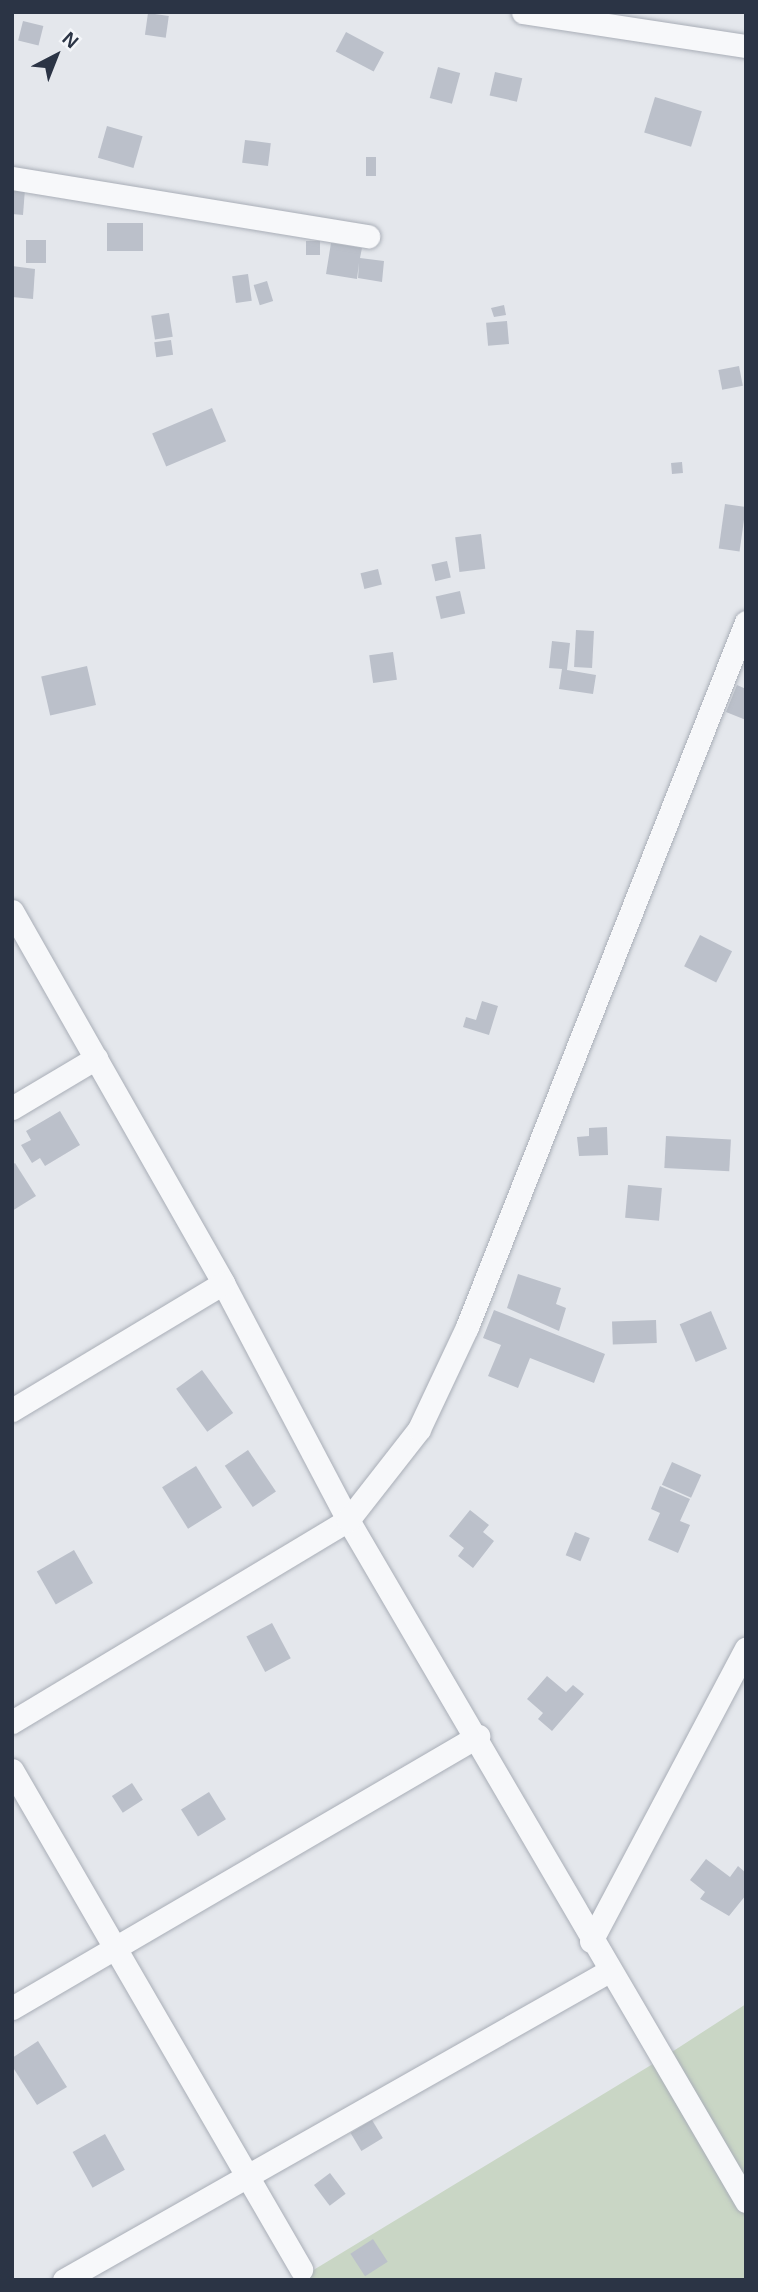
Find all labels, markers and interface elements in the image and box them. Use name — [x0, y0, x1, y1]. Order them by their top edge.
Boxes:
north arrow — [21, 21, 91, 91]
text: N — [58, 28, 83, 52]

